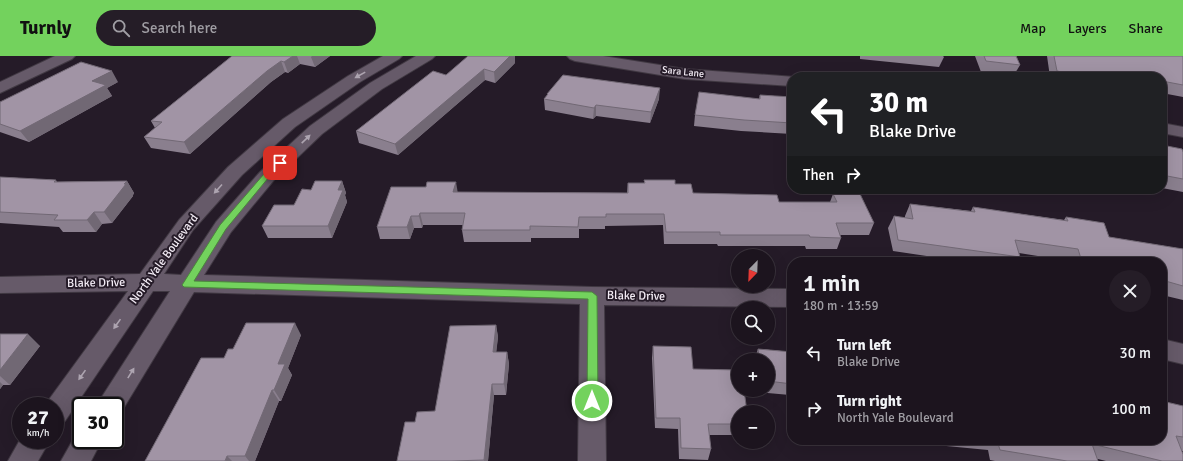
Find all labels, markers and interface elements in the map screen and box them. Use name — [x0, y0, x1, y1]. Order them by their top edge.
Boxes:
search box — [96, 10, 376, 46]
text: Turnly — [20, 16, 72, 40]
icon: search — [110, 17, 132, 39]
text: Search here — [142, 19, 217, 37]
text: Map — [1020, 20, 1046, 37]
text: Layers — [1068, 20, 1107, 37]
text: Share — [1129, 20, 1163, 37]
street label: Sara Lane — [661, 64, 705, 80]
one-way arrow — [354, 72, 366, 79]
text: 30 m — [869, 86, 928, 120]
icon: left — [803, 88, 855, 140]
text: Blake Drive — [869, 120, 956, 142]
one-way arrow — [301, 134, 311, 143]
pin — [263, 146, 297, 180]
icon: arrive — [269, 152, 291, 174]
icon: right — [842, 164, 864, 186]
text: Then — [803, 166, 834, 184]
one-way arrow — [214, 184, 223, 194]
street label: North Yale Boulevard — [126, 211, 202, 307]
north arrow — [731, 249, 775, 293]
map controls — [731, 249, 775, 449]
text: 1 min — [803, 268, 860, 298]
button: close — [1109, 270, 1151, 312]
street label: Blake Drive — [67, 275, 125, 291]
street label: Blake Drive — [607, 288, 665, 304]
text: 180 m · 13:59 — [803, 298, 879, 314]
button: search — [731, 301, 775, 345]
one-way arrow — [113, 319, 121, 329]
text: Turn left — [837, 336, 891, 354]
icon: left — [803, 342, 825, 364]
text: 30 m — [1120, 344, 1151, 362]
button: + — [731, 353, 775, 397]
text: Blake Drive — [837, 354, 900, 370]
one-way arrow — [127, 368, 135, 378]
one-way arrow — [78, 370, 86, 380]
position arrow — [571, 380, 613, 422]
text: Turn right — [837, 392, 902, 410]
speed limit sign: 30 — [72, 397, 124, 449]
icon: right — [803, 398, 825, 420]
text: 100 m — [1111, 400, 1151, 418]
text: 27 — [27, 405, 49, 430]
button: − — [731, 405, 775, 449]
text: North Yale Boulevard — [837, 410, 954, 426]
text: km/h — [27, 427, 49, 439]

